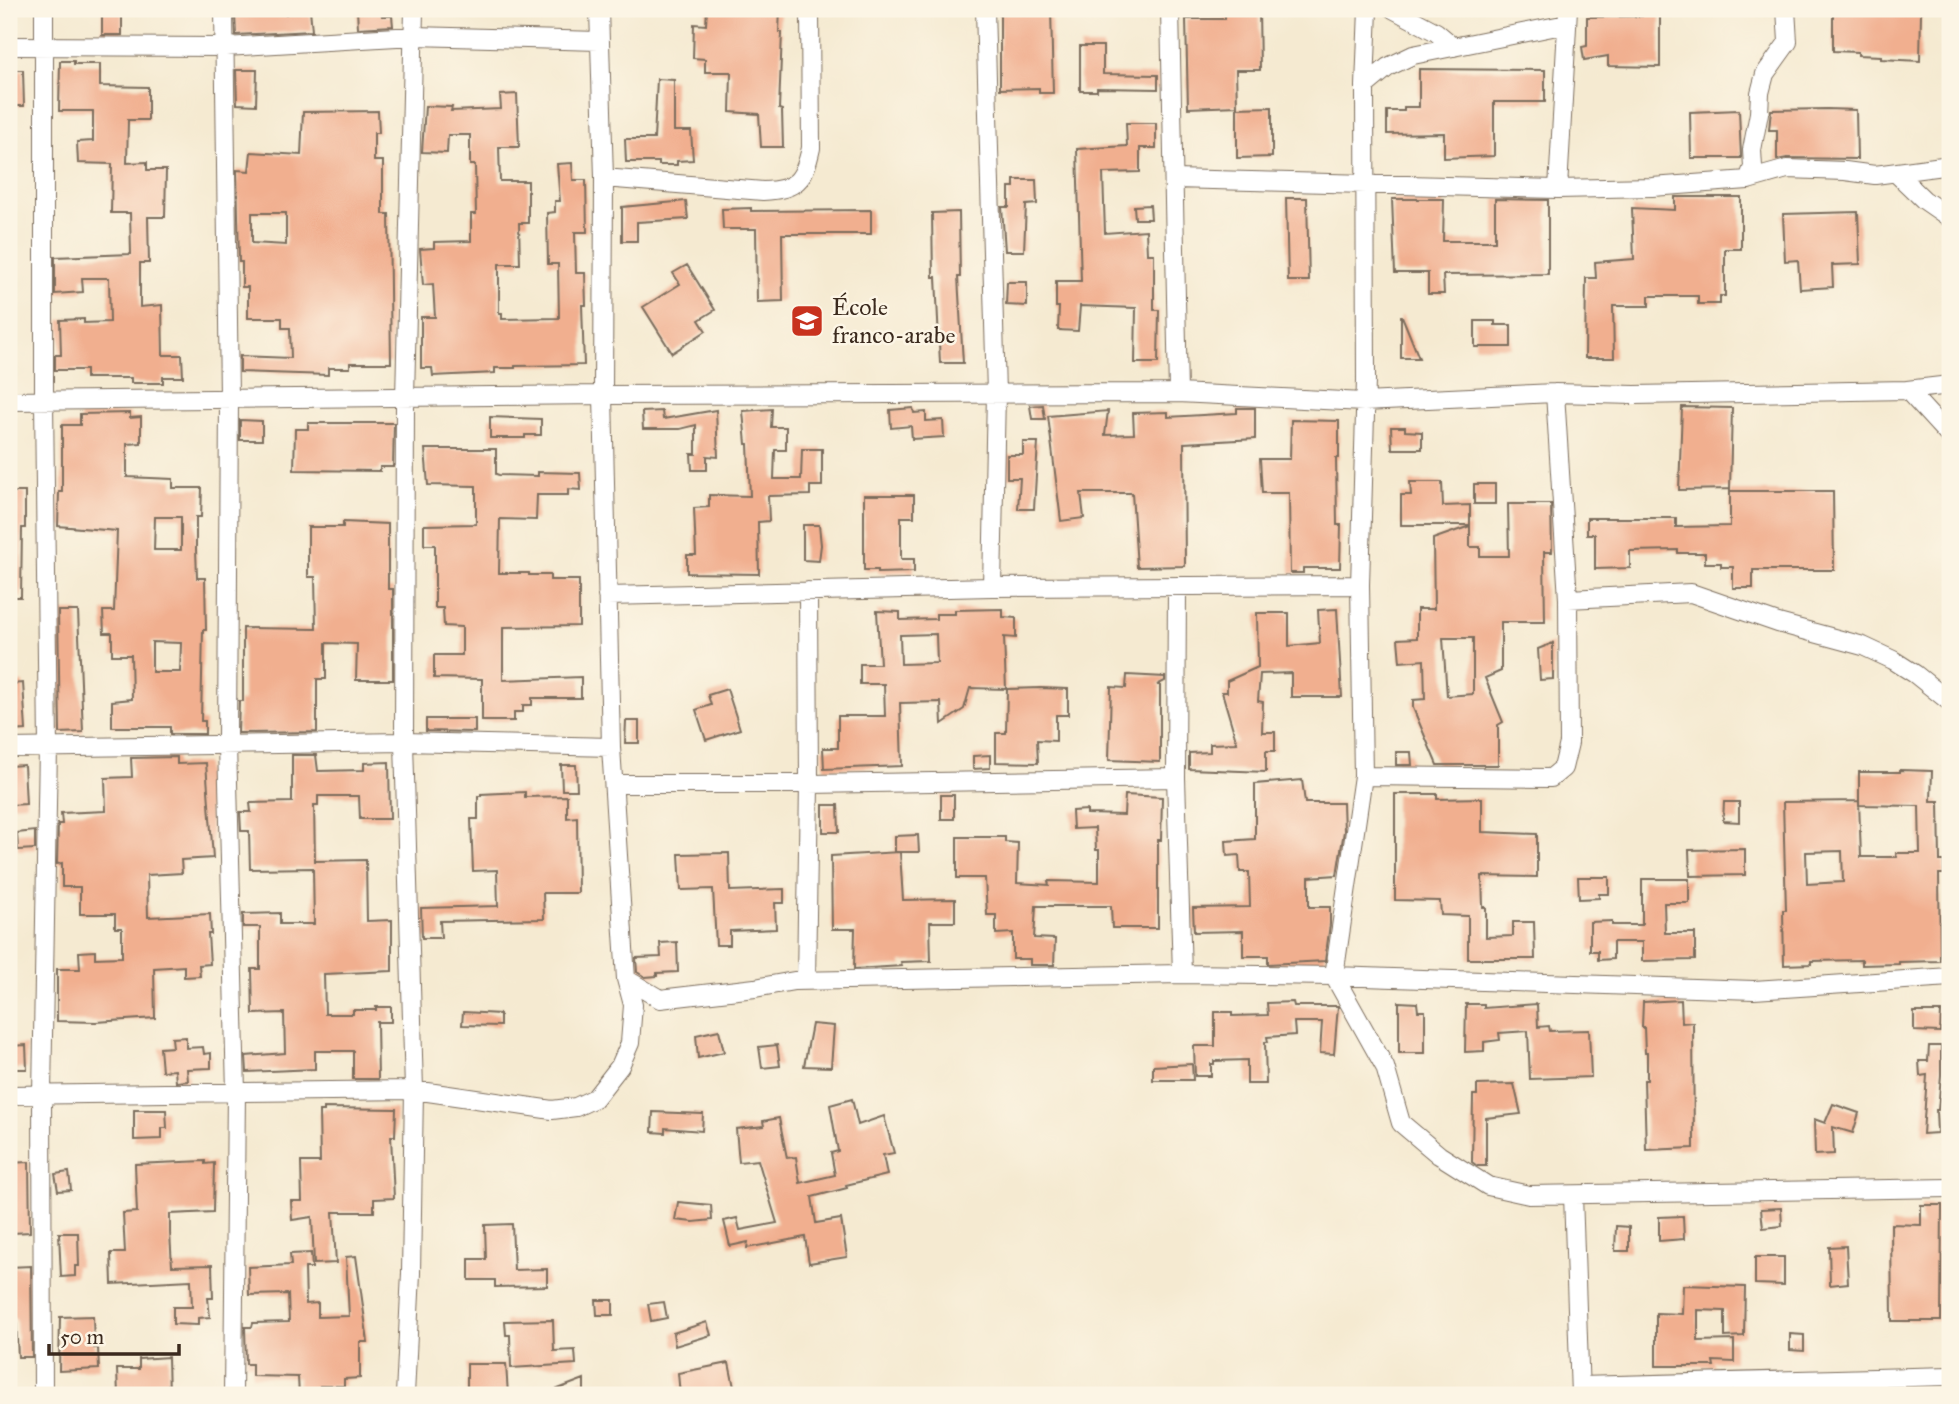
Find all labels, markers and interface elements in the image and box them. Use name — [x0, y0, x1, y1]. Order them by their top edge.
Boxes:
place label: École franco-arabe — [832, 292, 955, 350]
school or university icon: École franco-arabe — [788, 302, 826, 340]
scale bar — [49, 1313, 178, 1357]
text: 50 m — [60, 1324, 105, 1350]

